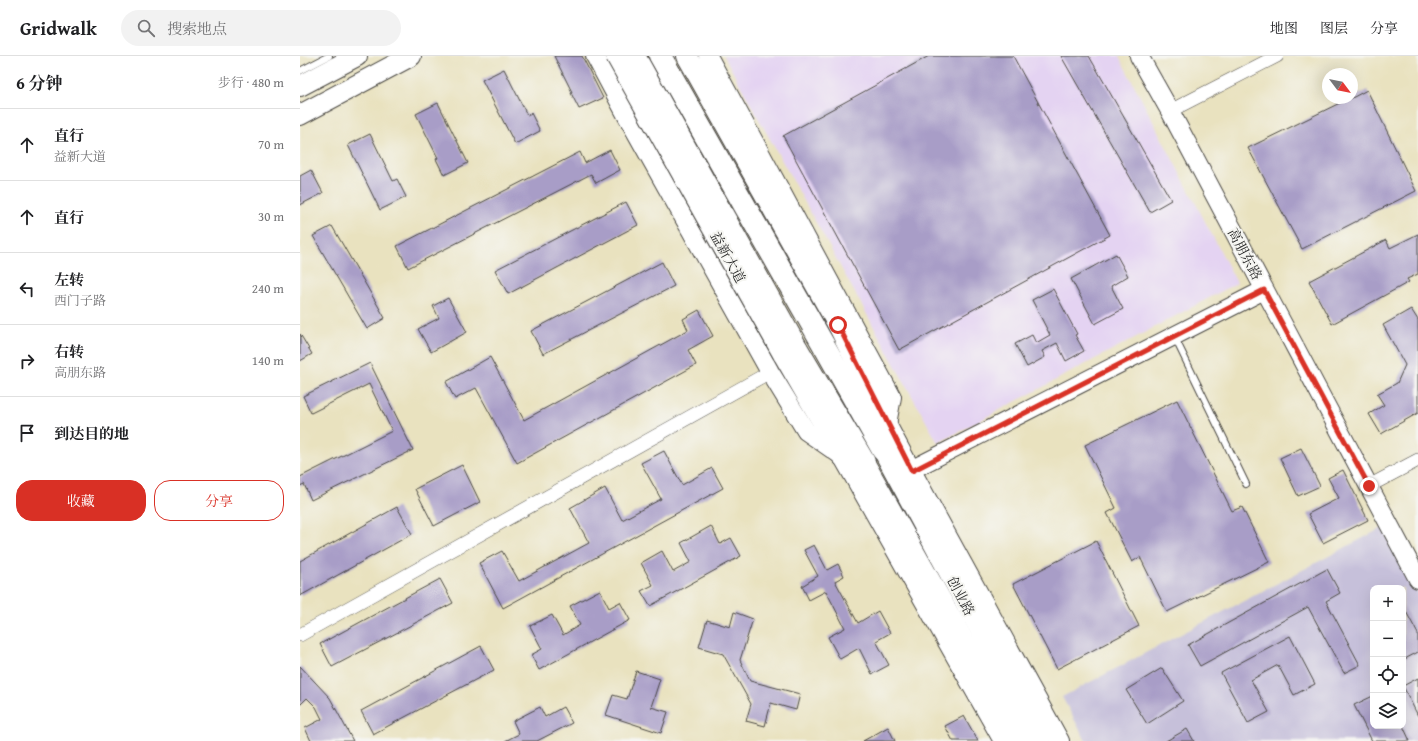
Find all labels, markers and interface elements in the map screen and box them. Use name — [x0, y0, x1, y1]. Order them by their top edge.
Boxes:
search box — [121, 10, 401, 46]
text: Gridwalk — [20, 14, 97, 42]
icon: search — [135, 17, 157, 39]
text: 搜索地点 — [167, 18, 227, 39]
text: 地图 — [1270, 18, 1298, 38]
text: 图层 — [1320, 18, 1348, 38]
text: 分享 — [1370, 18, 1398, 38]
north arrow — [1322, 68, 1358, 104]
text: 6 分钟 — [16, 70, 63, 95]
text: 步行 · 480 m — [218, 73, 284, 92]
text: 直行 — [54, 125, 84, 146]
icon: ahead — [16, 134, 38, 156]
text: 70 m — [258, 135, 284, 154]
text: 益新大道 — [54, 147, 106, 166]
icon: ahead — [16, 206, 38, 228]
text: 直行 — [54, 207, 84, 228]
text: 30 m — [258, 207, 284, 226]
street label: 高朋东路 — [1223, 225, 1267, 283]
street label: 益新大道 — [706, 228, 750, 286]
text: 左转 — [54, 269, 84, 290]
icon: left — [16, 278, 38, 300]
text: 240 m — [252, 279, 284, 298]
text: 西门子路 — [54, 291, 106, 310]
route start — [829, 316, 847, 334]
text: 右转 — [54, 341, 84, 362]
icon: right — [16, 350, 38, 372]
text: 140 m — [252, 351, 284, 370]
text: 高朋东路 — [54, 363, 106, 382]
icon: arrive — [16, 422, 38, 444]
text: 到达目的地 — [54, 423, 129, 444]
route end — [1360, 477, 1378, 495]
button: 收藏 — [16, 480, 146, 521]
button: 分享 — [154, 480, 284, 521]
street label: 创业路 — [942, 573, 980, 619]
map controls — [1370, 585, 1406, 729]
button: + — [1370, 585, 1406, 621]
button: − — [1370, 621, 1406, 657]
button: locate — [1370, 657, 1406, 693]
button: layers — [1370, 693, 1406, 729]

